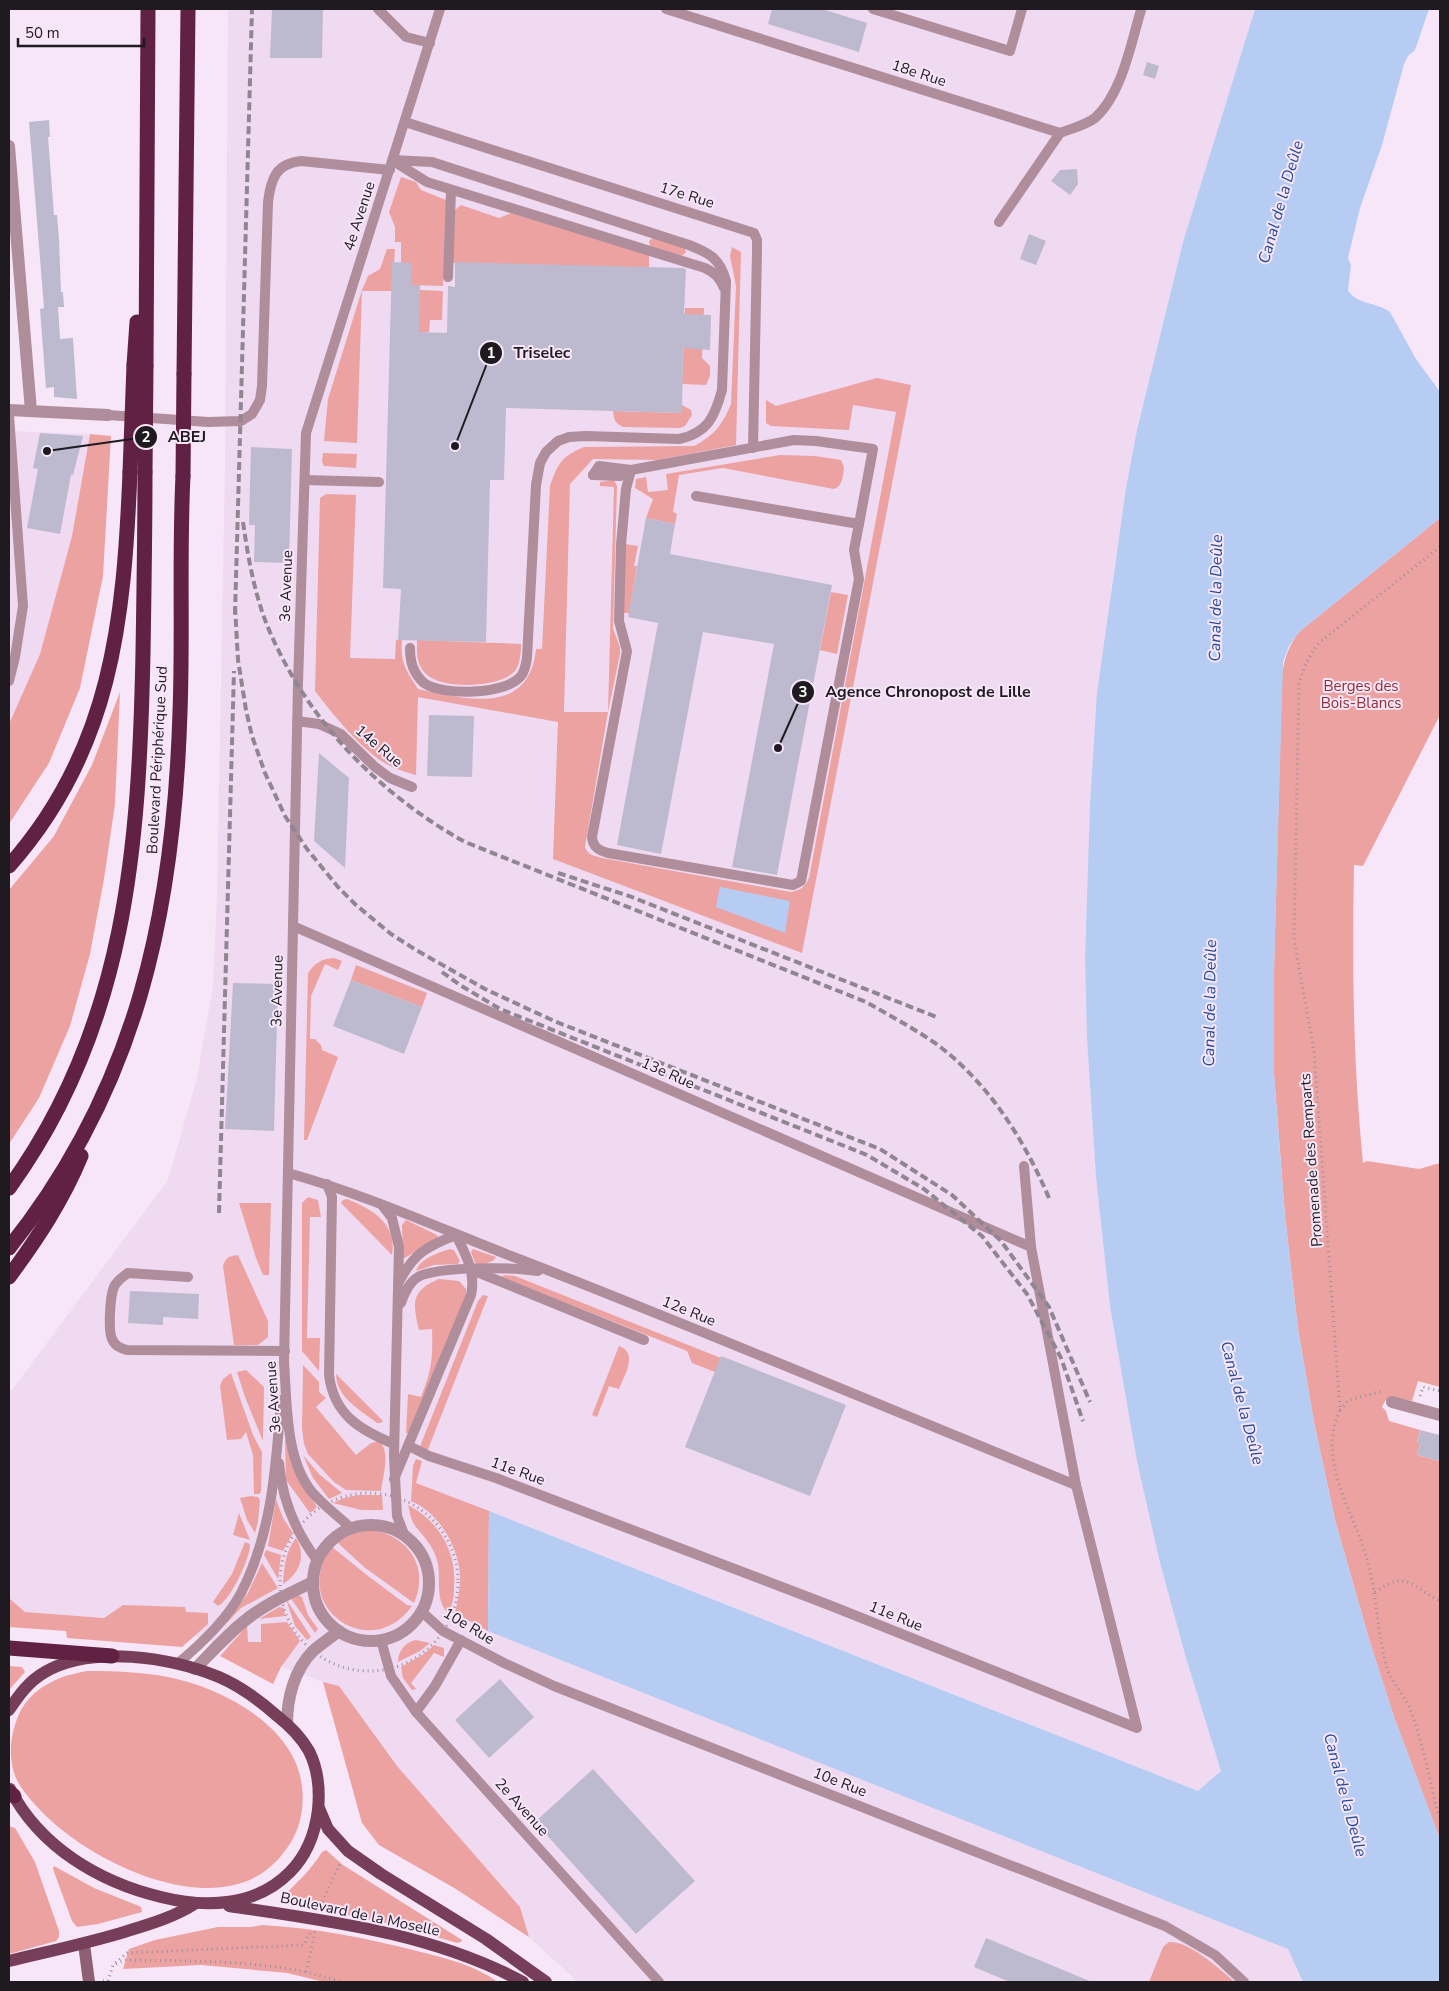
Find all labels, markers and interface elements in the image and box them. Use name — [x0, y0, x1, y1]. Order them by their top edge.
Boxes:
scale bar — [18, 15, 144, 47]
text: 50 m — [25, 23, 60, 43]
street label: 18e Rue — [889, 55, 949, 91]
water label: Canal de la Deûle — [1253, 137, 1309, 266]
street label: 17e Rue — [657, 177, 717, 213]
street label: 4e Avenue — [338, 179, 380, 253]
callout: Triselec — [478, 337, 580, 368]
text: Triselec — [514, 342, 571, 364]
text: 1 — [486, 343, 496, 363]
callout: ABEJ — [133, 421, 217, 452]
text: ABEJ — [168, 426, 206, 448]
text: 2 — [141, 427, 151, 447]
water label: Canal de la Deûle — [1204, 534, 1228, 662]
street label: 3e Avenue — [275, 550, 297, 622]
street label: Boulevard Périphérique Sud — [142, 666, 172, 854]
callout: Agence Chronopost de Lille — [790, 676, 1041, 707]
park label: Berges des Bois-Blancs — [1321, 676, 1401, 713]
text: Agence Chronopost de Lille — [825, 681, 1031, 703]
text: 3 — [798, 682, 808, 702]
street label: 14e Rue — [351, 720, 407, 772]
water label: Canal de la Deûle — [1198, 939, 1222, 1067]
street label: 3e Avenue — [266, 955, 288, 1027]
street label: 13e Rue — [638, 1052, 698, 1094]
street label: Promenade des Remparts — [1295, 1072, 1327, 1248]
street label: 12e Rue — [659, 1291, 719, 1331]
water label: Canal de la Deûle — [1215, 1339, 1269, 1468]
street label: 3e Avenue — [261, 1360, 285, 1434]
street label: 11e Rue — [488, 1452, 548, 1490]
street label: 11e Rue — [866, 1596, 926, 1636]
street label: 10e Rue — [440, 1603, 498, 1649]
water label: Canal de la Deûle — [1318, 1731, 1372, 1860]
street label: 10e Rue — [810, 1763, 870, 1801]
street label: 2e Avenue — [491, 1774, 553, 1840]
street label: Boulevard de la Moselle — [278, 1887, 442, 1941]

